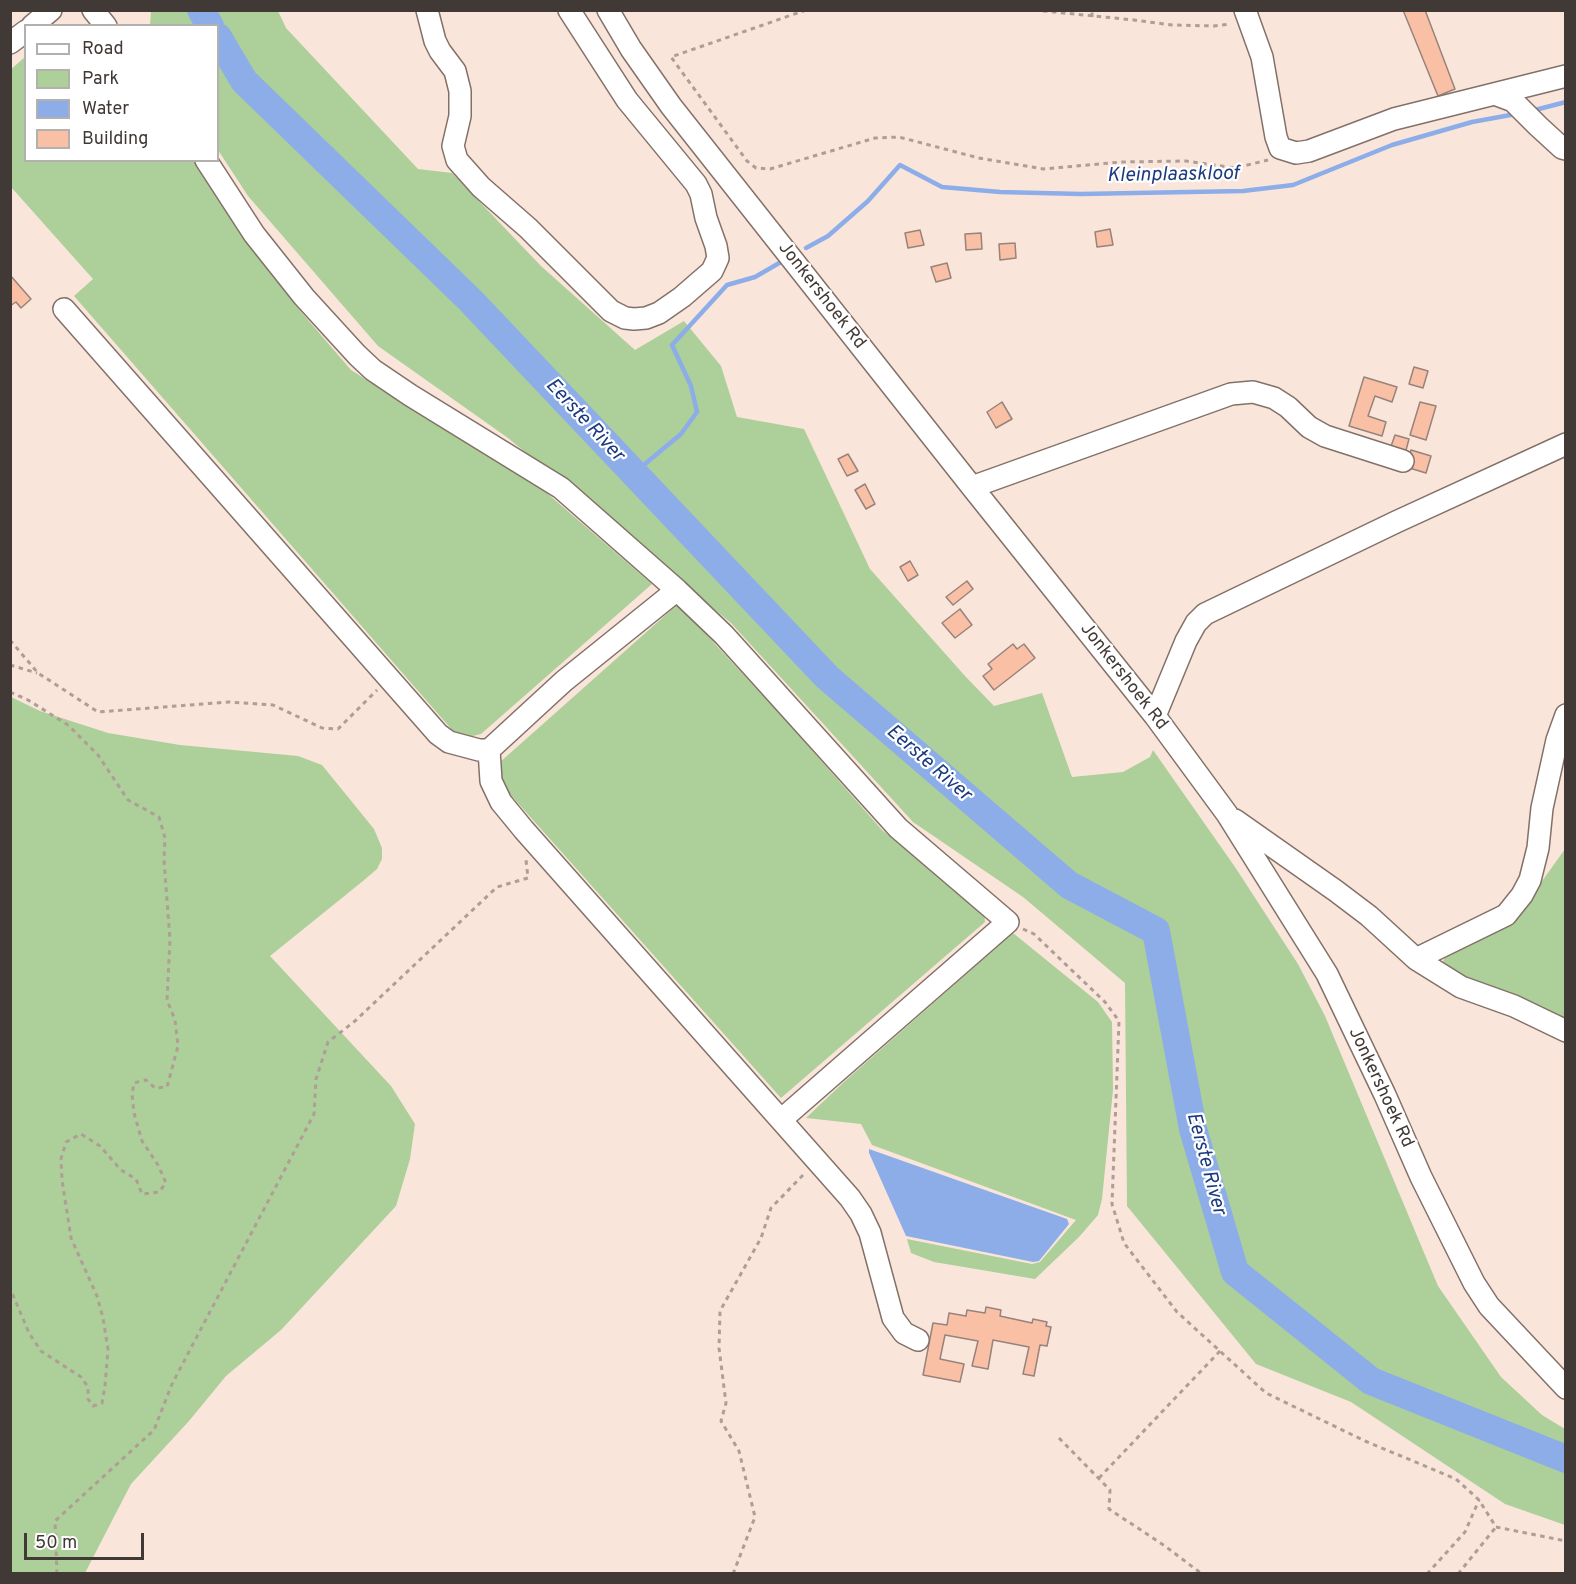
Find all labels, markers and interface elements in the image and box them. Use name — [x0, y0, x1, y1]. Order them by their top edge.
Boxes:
legend — [24, 24, 219, 162]
text: Road — [82, 38, 124, 61]
text: Park — [82, 68, 119, 91]
text: Water — [82, 98, 129, 121]
text: Building — [82, 128, 148, 151]
water label: Kleinplaaskloof — [1107, 163, 1239, 189]
street label: Jonkershoek Rd — [773, 238, 869, 354]
water label: Eerste River — [539, 374, 629, 468]
street label: Jonkershoek Rd — [1075, 619, 1171, 735]
water label: Eerste River — [881, 721, 975, 807]
street label: Jonkershoek Rd — [1343, 1025, 1417, 1151]
water label: Eerste River — [1180, 1110, 1230, 1218]
scale bar — [27, 1521, 147, 1559]
text: 50 m — [35, 1532, 77, 1555]

